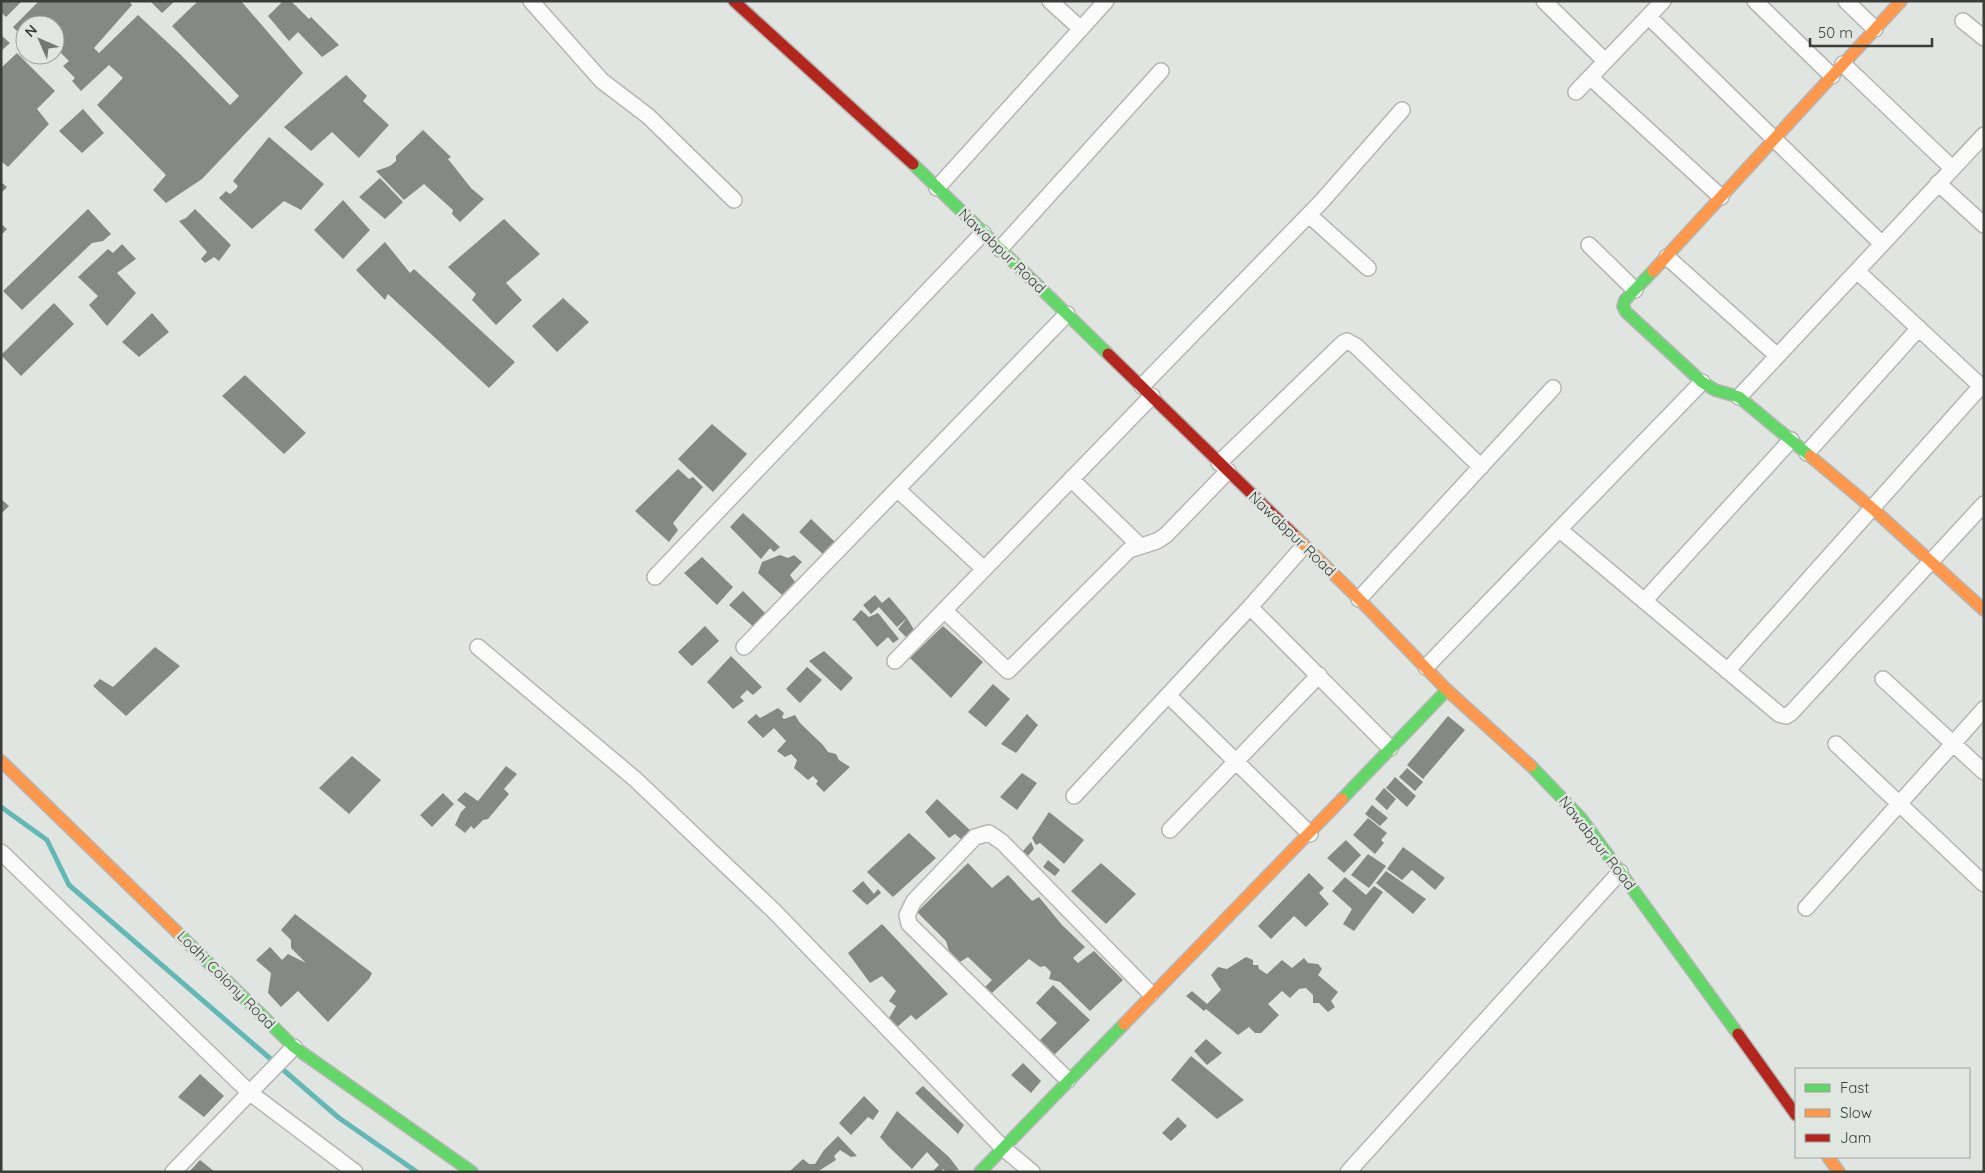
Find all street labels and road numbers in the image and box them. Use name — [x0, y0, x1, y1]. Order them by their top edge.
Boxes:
street label: Nawabpur Road — [955, 204, 1050, 297]
street label: Nawabpur Road — [1245, 487, 1340, 580]
street label: Nawabpur Road — [1555, 792, 1640, 894]
street label: Lodhi Colony Road — [173, 926, 280, 1033]

